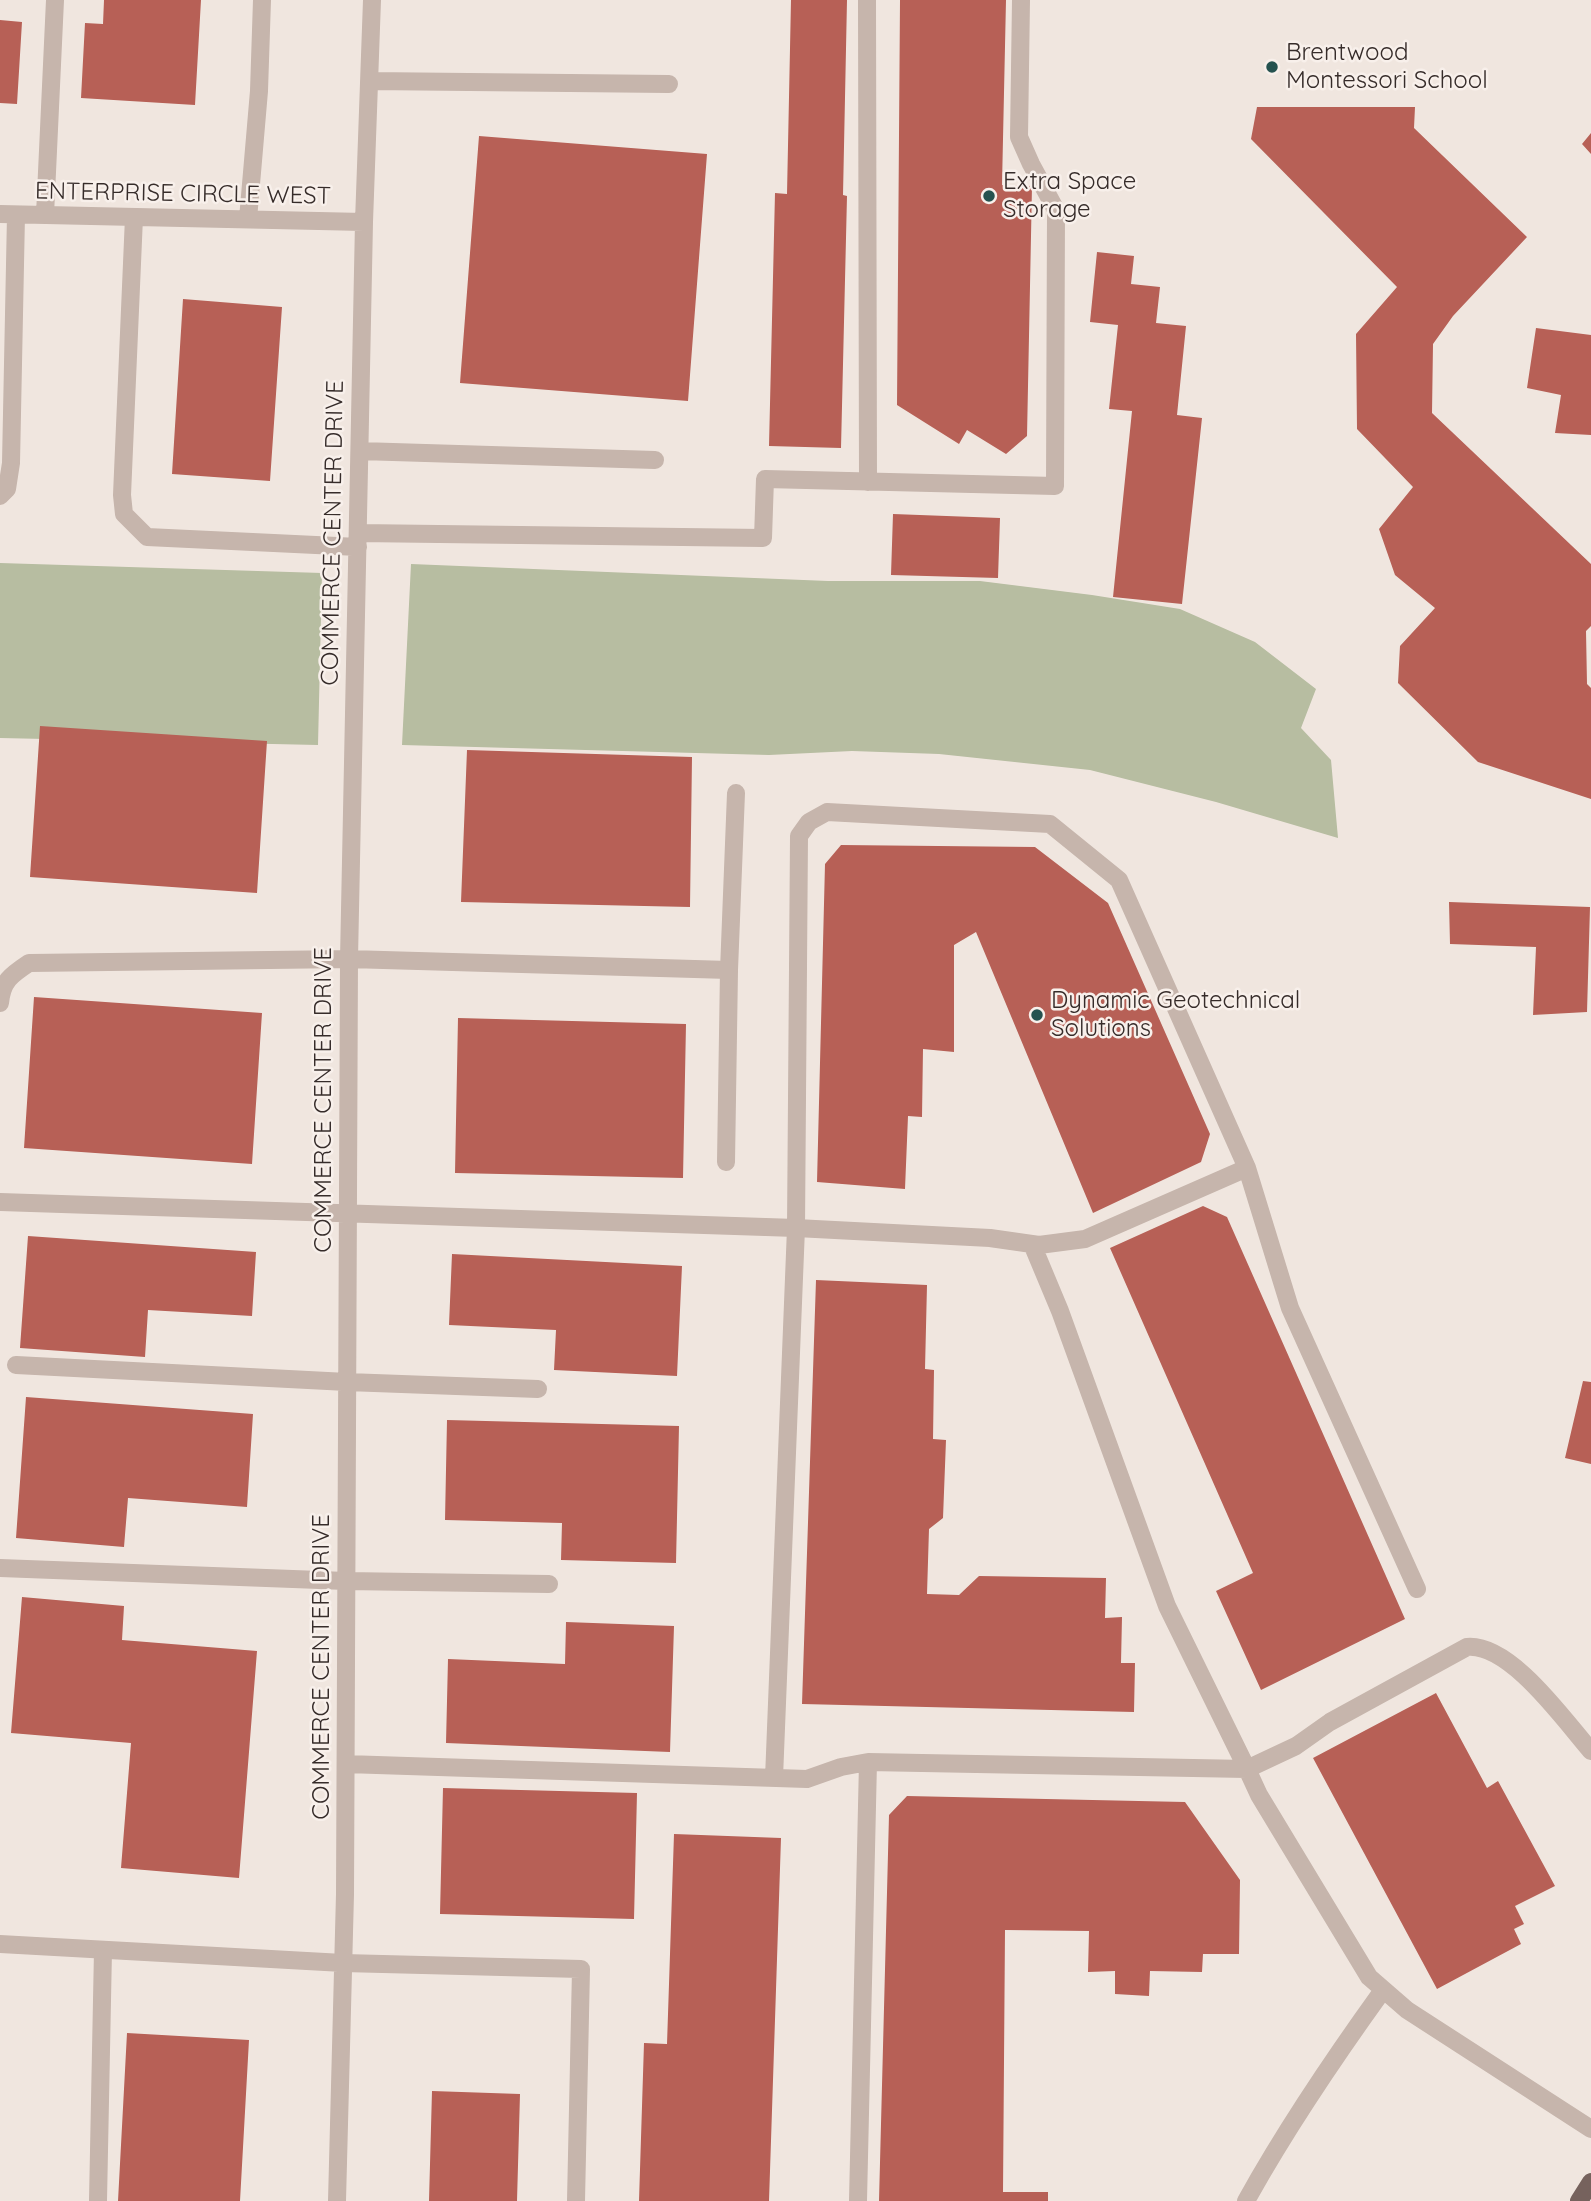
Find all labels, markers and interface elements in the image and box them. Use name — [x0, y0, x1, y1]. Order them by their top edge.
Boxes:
place label: Brentwood Montessori School — [1286, 39, 1488, 95]
marker: Brentwood Montessori School — [1264, 59, 1280, 75]
place label: Extra Space Storage — [1003, 168, 1136, 224]
street label: ENTERPRISE CIRCLE WEST — [35, 177, 331, 211]
marker: Extra Space Storage — [981, 188, 997, 204]
street label: COMMERCE CENTER DRIVE — [316, 380, 350, 686]
street label: COMMERCE CENTER DRIVE — [310, 947, 338, 1253]
place label: Dynamic Geotechnical Solutions — [1051, 987, 1300, 1043]
marker: Dynamic Geotechnical Solutions — [1029, 1007, 1045, 1023]
street label: COMMERCE CENTER DRIVE — [308, 1514, 336, 1820]

